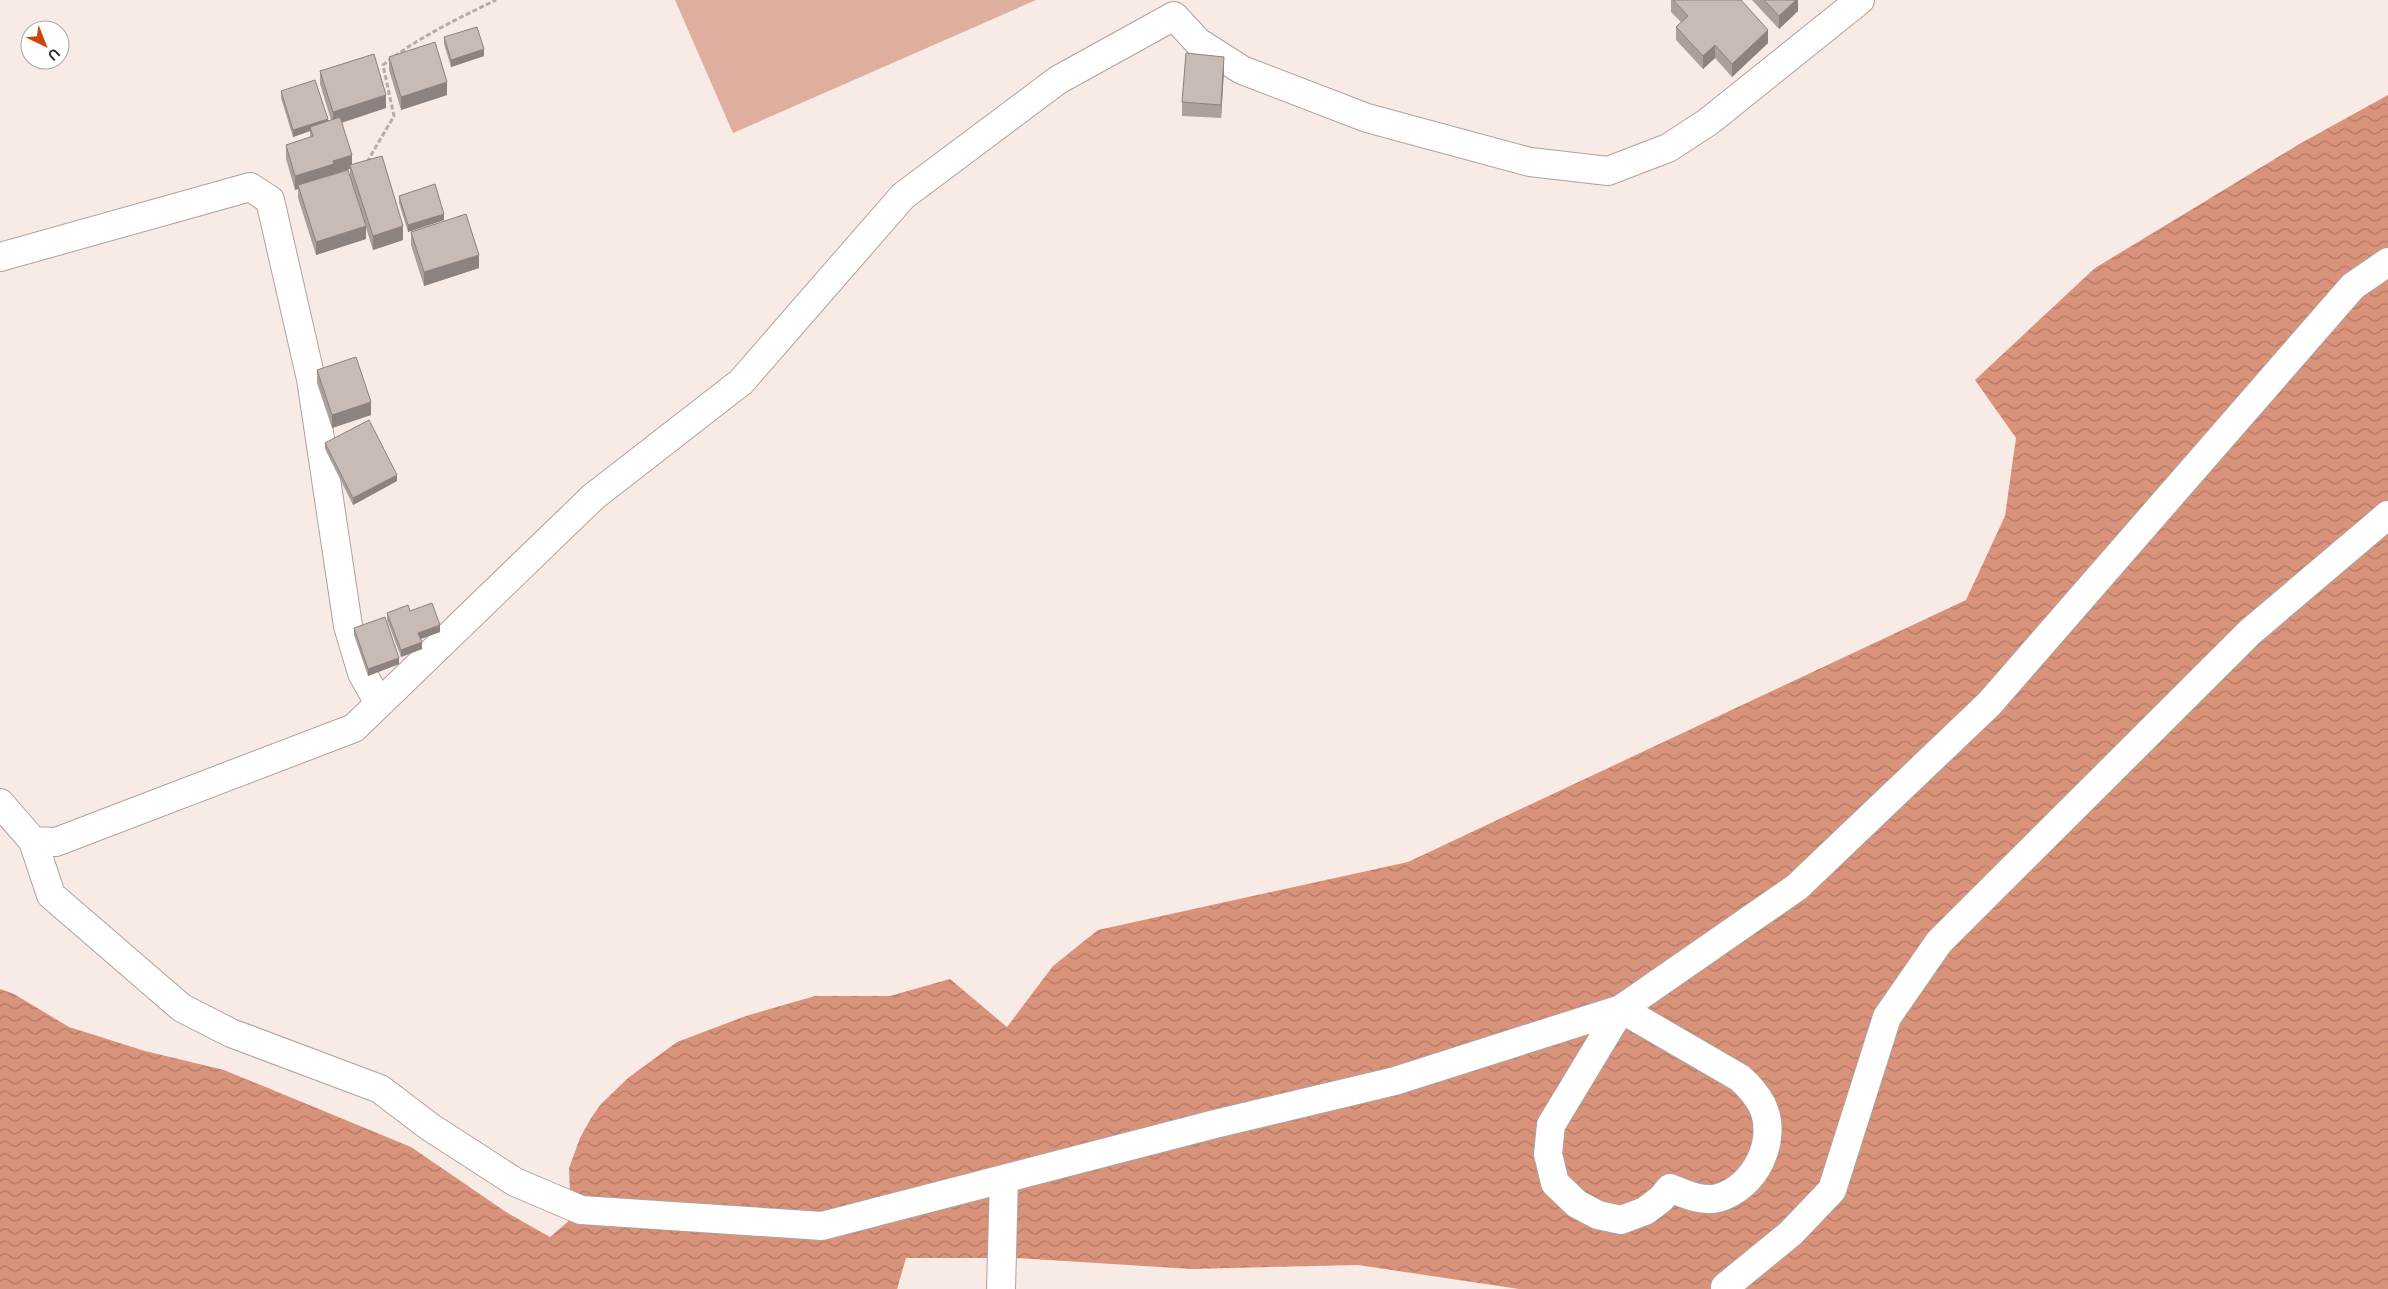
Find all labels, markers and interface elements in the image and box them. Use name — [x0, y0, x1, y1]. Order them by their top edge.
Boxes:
north arrow — [20, 20, 70, 70]
text: U — [45, 45, 63, 64]

